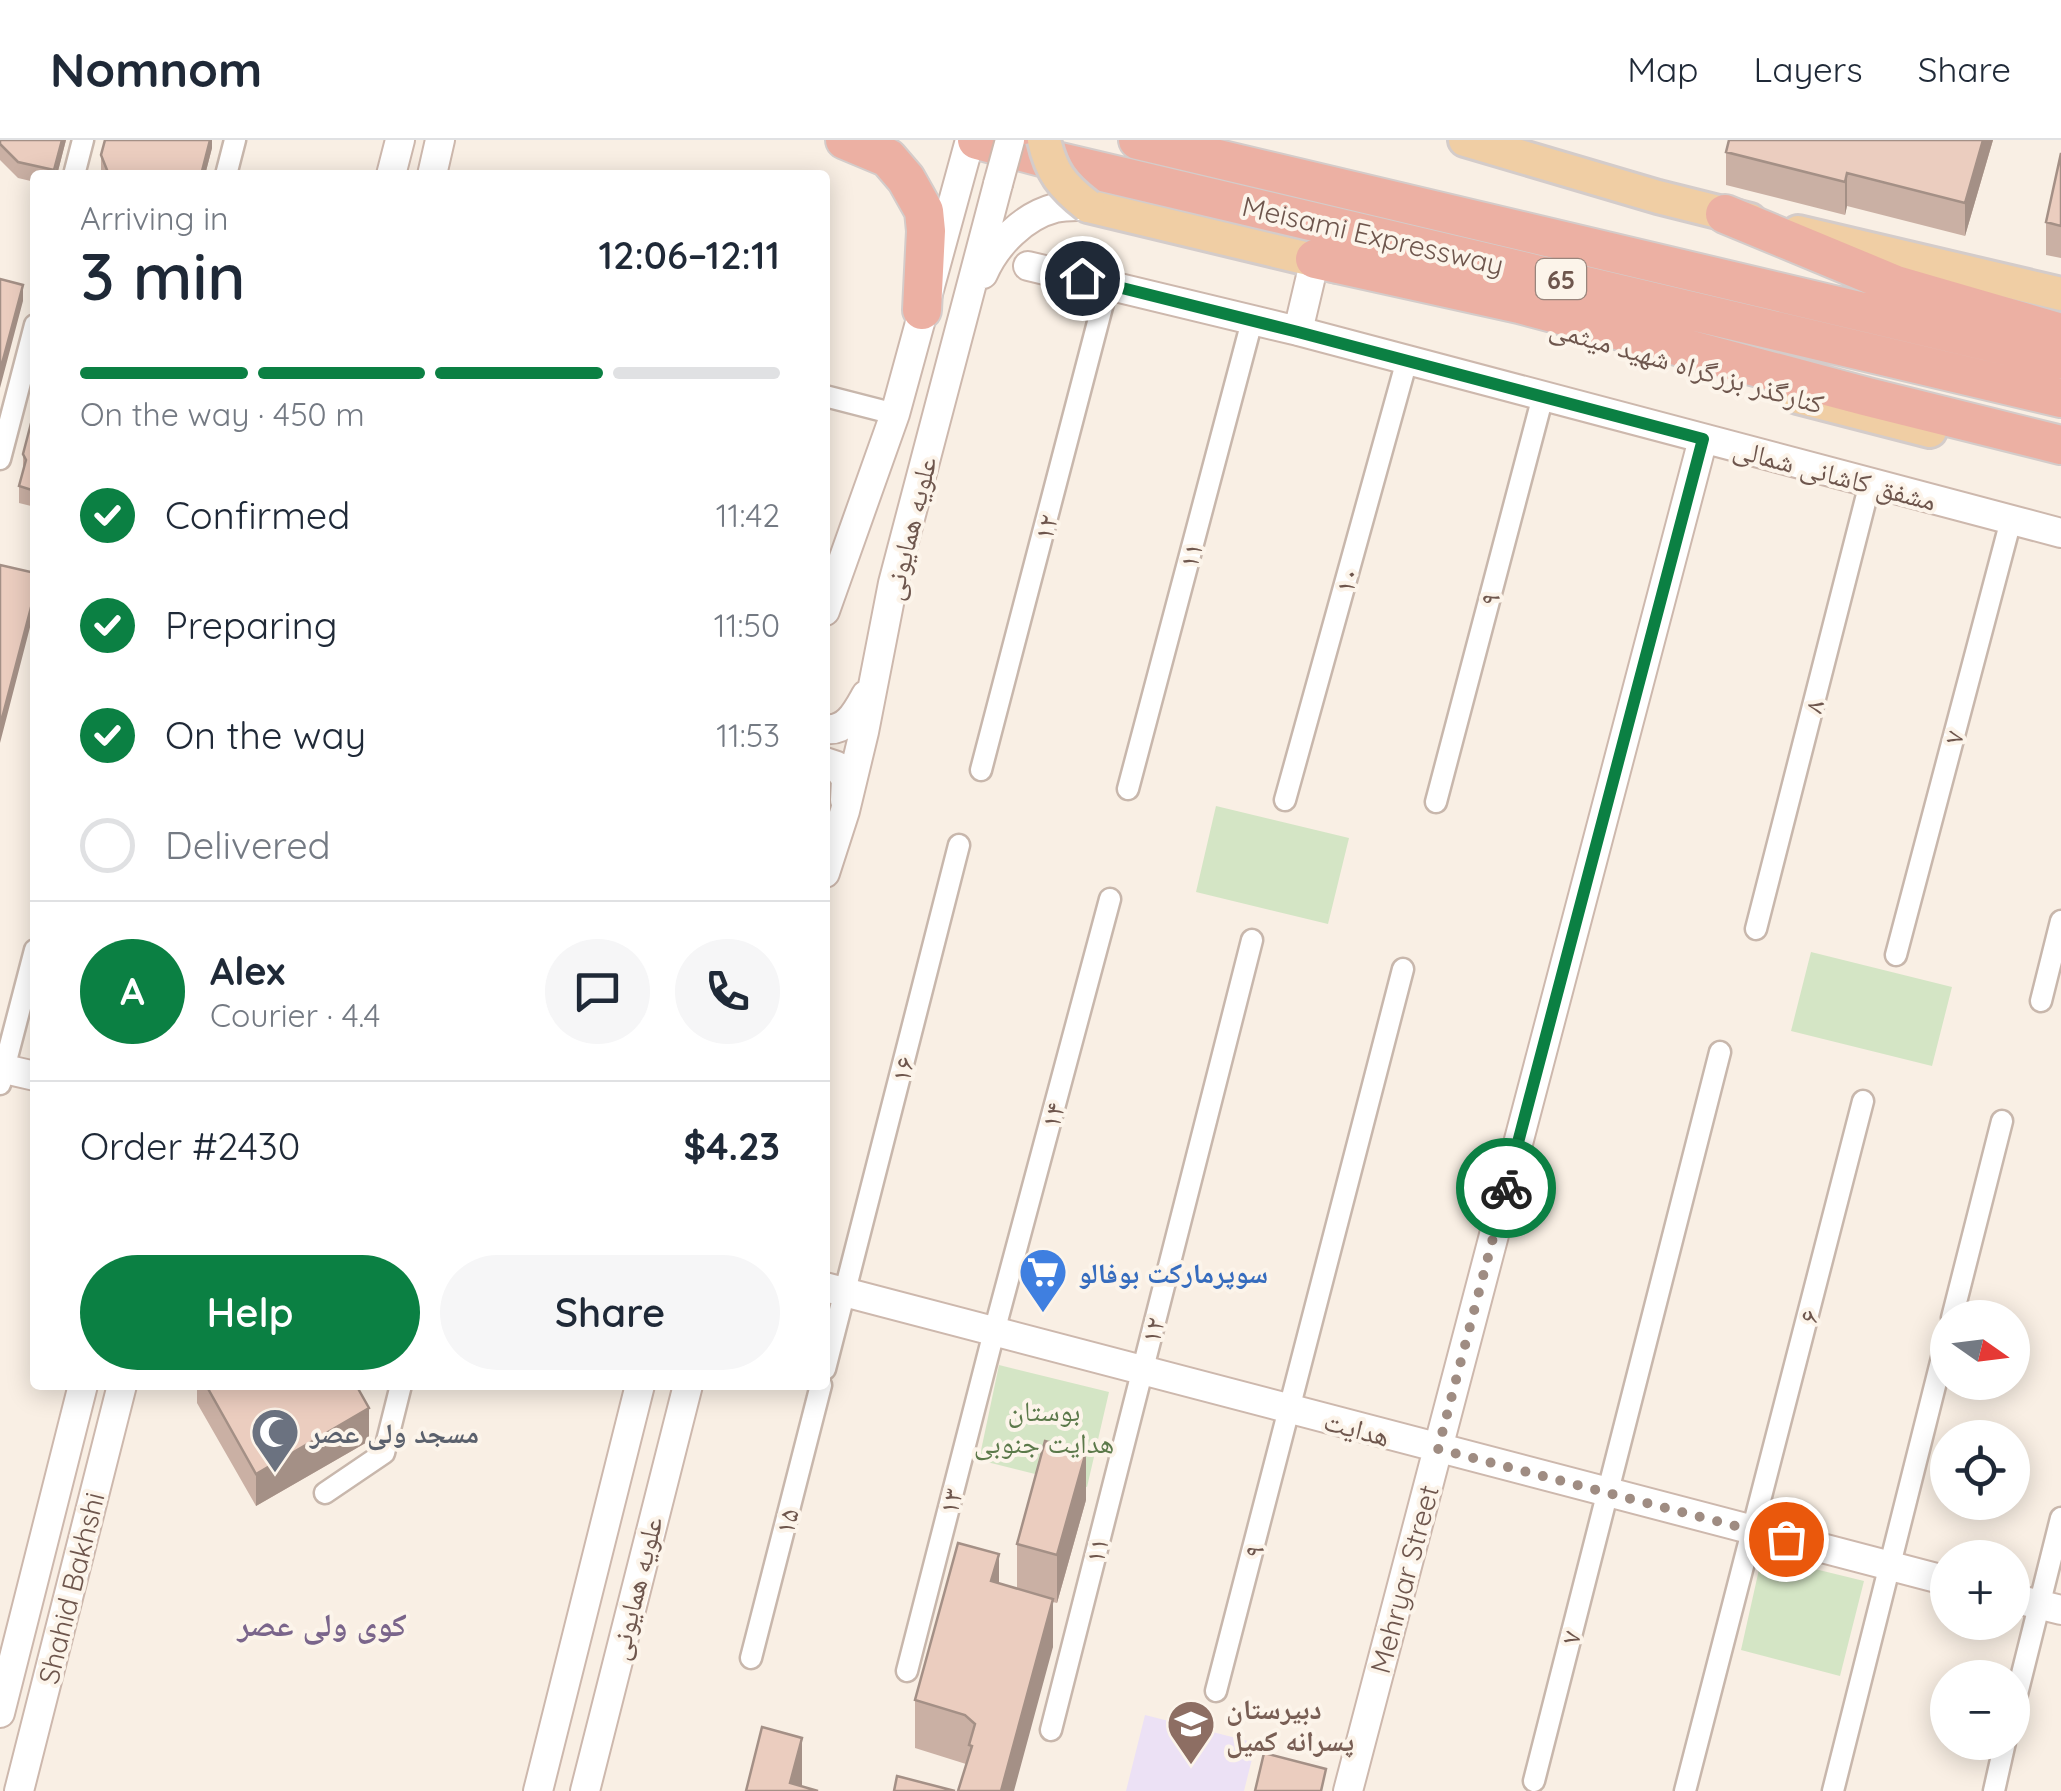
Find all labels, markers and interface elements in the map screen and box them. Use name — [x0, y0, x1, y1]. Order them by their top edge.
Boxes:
text: Nomnom — [50, 39, 262, 99]
text: Map — [1627, 47, 1699, 91]
text: Layers — [1754, 47, 1863, 91]
text: Share — [1918, 47, 2011, 91]
street label: Meisami Expressway — [1239, 188, 1507, 282]
text: Arriving in — [80, 198, 229, 238]
text: 12:06–12:11 — [599, 231, 780, 279]
text: 3 min — [80, 235, 246, 316]
pin — [1040, 236, 1125, 321]
icon: home — [1055, 251, 1110, 306]
road number: 65 — [1536, 259, 1586, 299]
street label: کنارگذر بزرگراه شهید میثمی — [1546, 309, 1828, 422]
text: On the way · 450 m — [80, 394, 365, 434]
street label: مشفق کاشانی شمالی — [1729, 430, 1940, 519]
street label: علویه همایونی — [874, 453, 945, 604]
icon: check — [80, 488, 135, 543]
text: Confirmed — [165, 491, 350, 539]
text: 11:42 — [716, 495, 780, 535]
street label: ۱۲ — [1025, 510, 1065, 544]
street label: ۱۱ — [1170, 538, 1210, 572]
street label: ۱۰ — [1326, 563, 1366, 597]
street label: ۹ — [1470, 588, 1508, 610]
icon: check — [80, 598, 135, 653]
text: Preparing — [165, 601, 337, 649]
text: 11:50 — [714, 605, 780, 645]
street label: ۸ — [1794, 696, 1832, 716]
icon: check — [80, 708, 135, 763]
text: On the way — [165, 711, 366, 759]
text: 11:53 — [716, 715, 780, 755]
street label: ۷ — [1934, 726, 1972, 748]
text: Delivered — [165, 821, 331, 869]
button: chat — [545, 939, 650, 1044]
button: phone — [675, 939, 780, 1044]
text: Alex — [210, 947, 285, 995]
text: A — [120, 967, 145, 1015]
text: Courier · 4.4 — [210, 995, 380, 1035]
street label: ۱۶ — [882, 1053, 922, 1085]
street label: ۱۴ — [1032, 1098, 1072, 1132]
text: Order #2430 — [80, 1122, 300, 1170]
text: $4.23 — [683, 1122, 780, 1170]
courier — [1456, 1138, 1556, 1238]
icon: bike — [1479, 1161, 1534, 1216]
supermarket icon: سوپرمارکت بوفالو — [1017, 1246, 1069, 1314]
button: Help — [80, 1255, 420, 1370]
button: Share — [440, 1255, 780, 1370]
place label: سوپرمارکت بوفالو — [1078, 1255, 1268, 1290]
north arrow — [1930, 1300, 2030, 1400]
map controls — [1930, 1300, 2030, 1760]
street label: ۶ — [1789, 1306, 1827, 1326]
street label: ۱۲ — [1132, 1314, 1172, 1346]
park label: بوستان هدایت جنوبی — [974, 1393, 1114, 1461]
street label: هدایت — [1320, 1402, 1394, 1454]
mosque icon: مسجد ولی عصر — [249, 1406, 301, 1474]
place label: مسجد ولی عصر — [309, 1415, 479, 1451]
button: locate — [1930, 1420, 2030, 1520]
street label: Mehryar Street — [1362, 1481, 1446, 1677]
street label: ۱۳ — [930, 1485, 970, 1517]
street label: Shahid Bakhshi — [30, 1489, 112, 1687]
pin — [1744, 1497, 1829, 1582]
street label: ۱۵ — [766, 1505, 806, 1537]
icon: bag — [1759, 1512, 1814, 1567]
street label: علویه همایونی — [600, 1513, 671, 1664]
street label: ۱۱ — [1076, 1534, 1116, 1566]
button: + — [1930, 1540, 2030, 1640]
street label: ۹ — [1234, 1541, 1272, 1561]
district label: کوی ولی عصر — [235, 1604, 407, 1645]
street label: ۷ — [1551, 1627, 1589, 1647]
button: − — [1930, 1660, 2030, 1760]
place label: دبیرستان پسرانه کمیل — [1226, 1691, 1354, 1759]
school or university icon: دبیرستان پسرانه کمیل — [1165, 1698, 1217, 1766]

